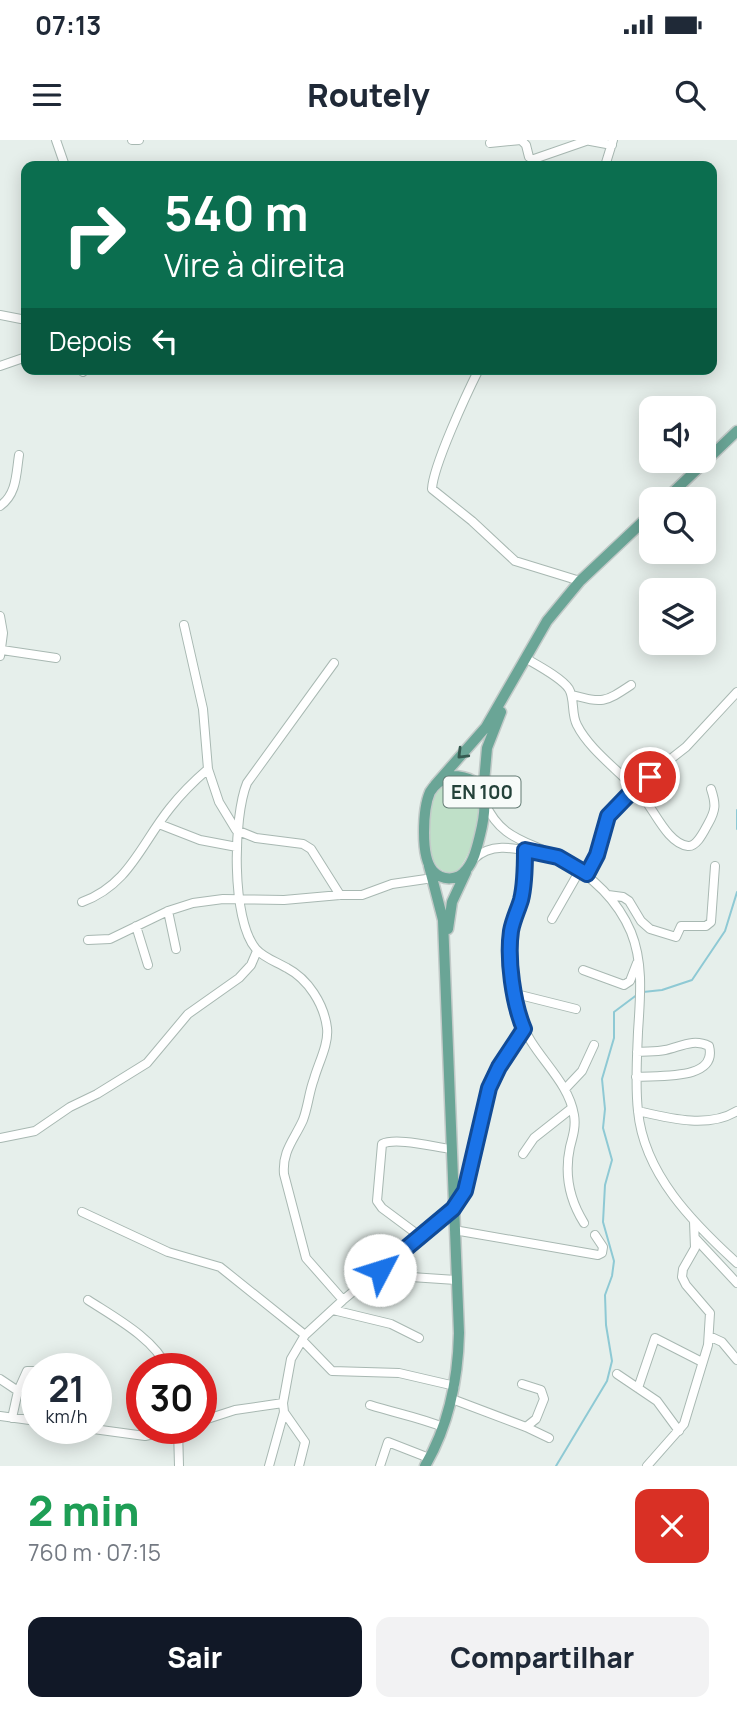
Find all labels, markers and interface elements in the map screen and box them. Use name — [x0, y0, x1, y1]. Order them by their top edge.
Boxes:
text: 07:13 — [35, 7, 101, 43]
text: Routely — [307, 73, 430, 117]
icon: menu — [28, 76, 66, 114]
icon: search — [671, 76, 709, 114]
text: 540 m — [164, 179, 309, 246]
icon: right — [49, 189, 140, 280]
text: Vire à direita — [164, 243, 345, 287]
icon: left — [146, 322, 184, 360]
text: Depois — [49, 323, 132, 359]
map controls — [639, 396, 716, 655]
button: sound — [639, 396, 716, 473]
button: search — [639, 487, 716, 564]
button: layers — [639, 578, 716, 655]
one-way arrow — [458, 746, 471, 759]
pin — [620, 747, 680, 807]
icon: arrive — [631, 758, 669, 796]
road number: EN 100 — [444, 776, 520, 807]
position arrow — [343, 1233, 417, 1307]
speed limit sign: 30 — [126, 1353, 217, 1444]
text: 21 — [48, 1365, 85, 1413]
text: km/h — [46, 1404, 87, 1428]
text: 2 min — [28, 1481, 139, 1539]
button: close — [635, 1489, 709, 1563]
text: 760 m · 07:15 — [28, 1536, 161, 1568]
button: Sair — [28, 1617, 362, 1697]
button: Compartilhar — [376, 1617, 709, 1697]

